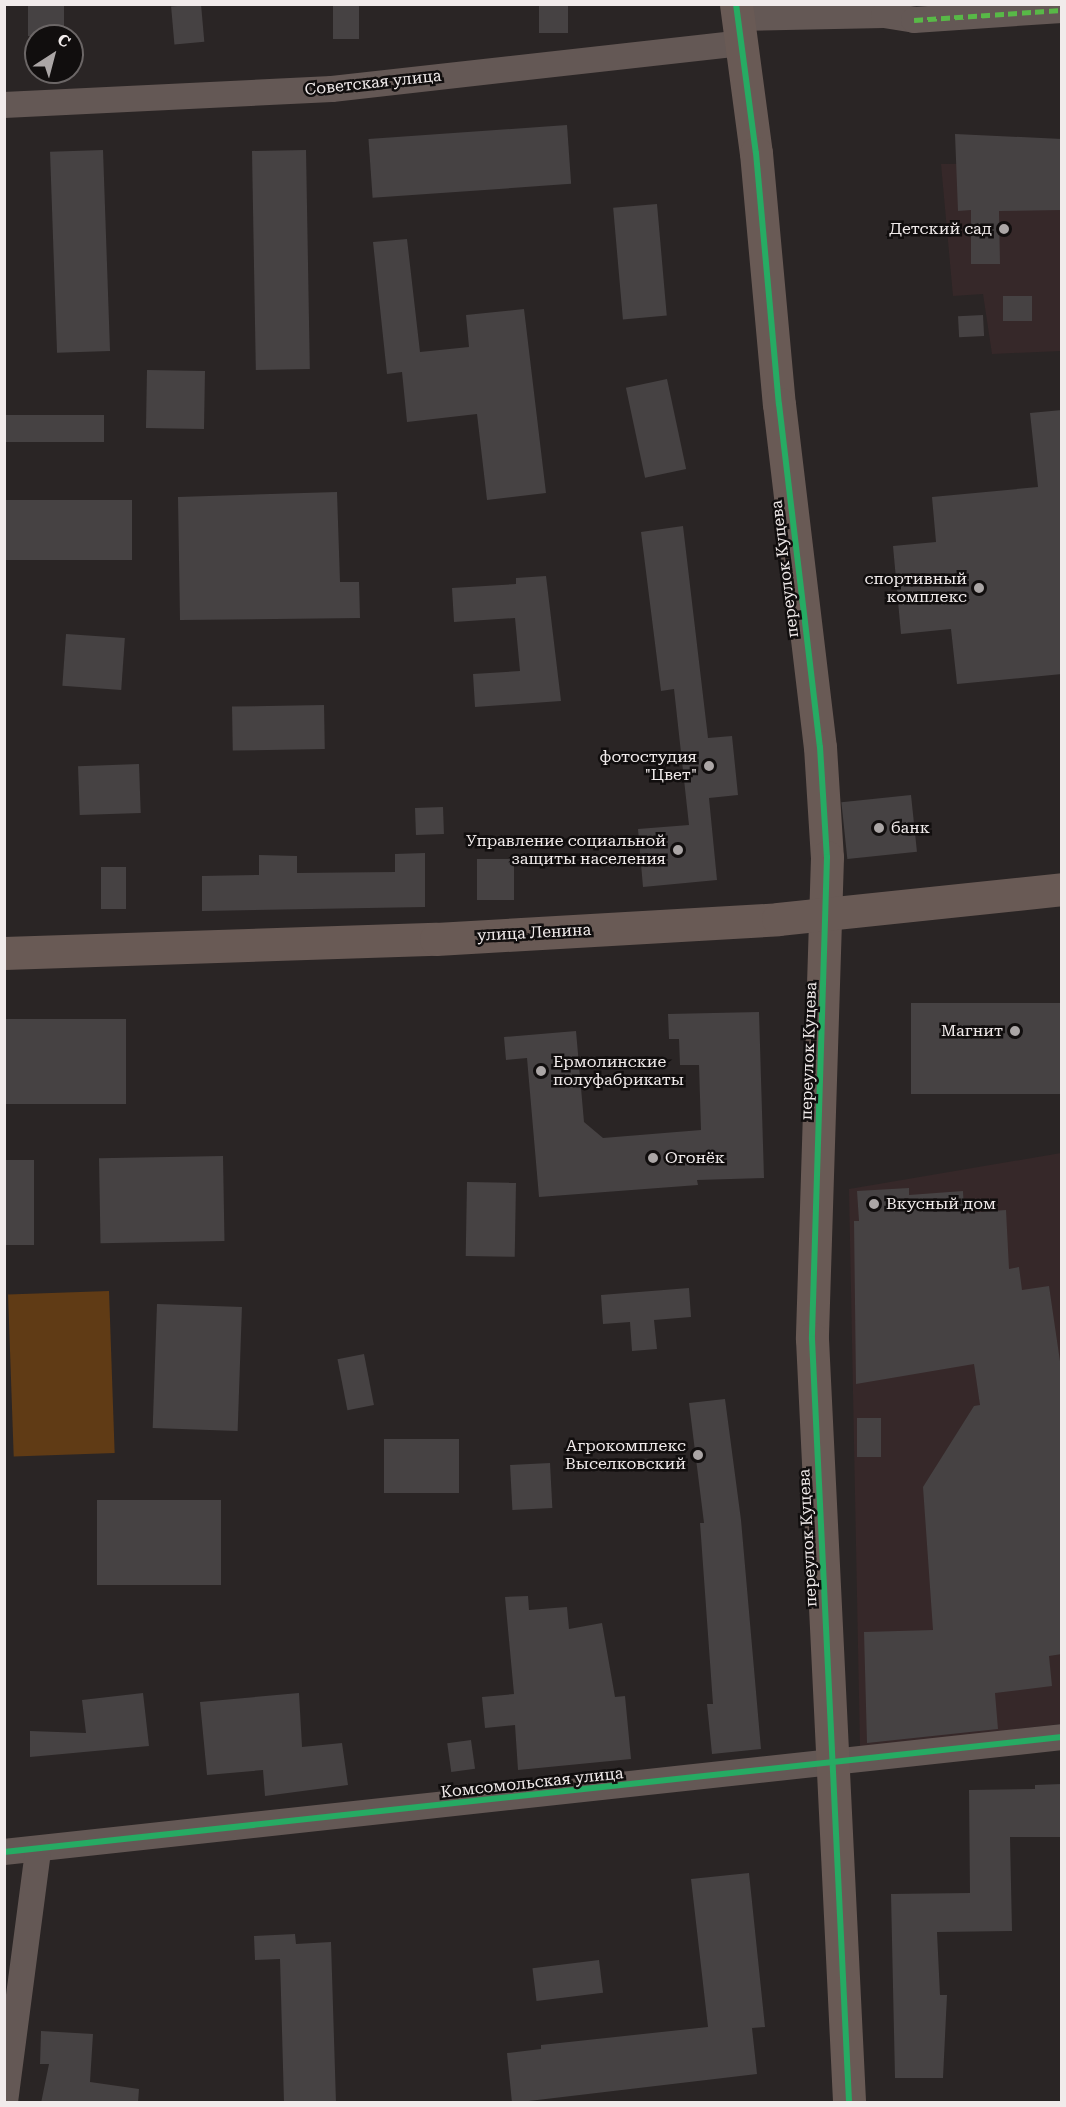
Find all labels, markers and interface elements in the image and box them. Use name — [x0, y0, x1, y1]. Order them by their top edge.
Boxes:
north arrow — [24, 24, 84, 84]
text: С — [54, 30, 74, 52]
street label: Советская улица — [304, 66, 442, 100]
place label: Детский сад — [889, 219, 992, 239]
marker: Детский сад — [997, 222, 1011, 236]
street label: переулок Куцева — [767, 499, 803, 639]
place label: спортивный комплекс — [864, 569, 967, 607]
marker: спортивный комплекс — [972, 581, 986, 595]
place label: фотостудия "Цвет" — [600, 747, 697, 785]
marker: фотостудия "Цвет" — [702, 759, 716, 773]
place label: банк — [891, 818, 930, 838]
marker: банк — [872, 821, 886, 835]
place label: Управление социальной защиты населения — [466, 831, 666, 869]
marker: Управление социальной защиты населения — [671, 843, 685, 857]
street label: улица Ленина — [476, 920, 592, 946]
street label: переулок Куцева — [797, 981, 821, 1121]
place label: Магнит — [941, 1021, 1003, 1041]
marker: Магнит — [1008, 1024, 1022, 1038]
place label: Ермолинские полуфабрикаты — [553, 1052, 684, 1090]
marker: Ермолинские полуфабрикаты — [534, 1064, 548, 1078]
place label: Огонёк — [665, 1148, 725, 1168]
marker: Огонёк — [646, 1151, 660, 1165]
place label: Вкусный дом — [886, 1194, 996, 1214]
marker: Вкусный дом — [867, 1197, 881, 1211]
place label: Агрокомплекс Выселковский — [565, 1436, 686, 1474]
marker: Агрокомплекс Выселковский — [691, 1448, 705, 1462]
street label: переулок Куцева — [795, 1468, 821, 1608]
street label: Комсомольская улица — [440, 1764, 624, 1802]

